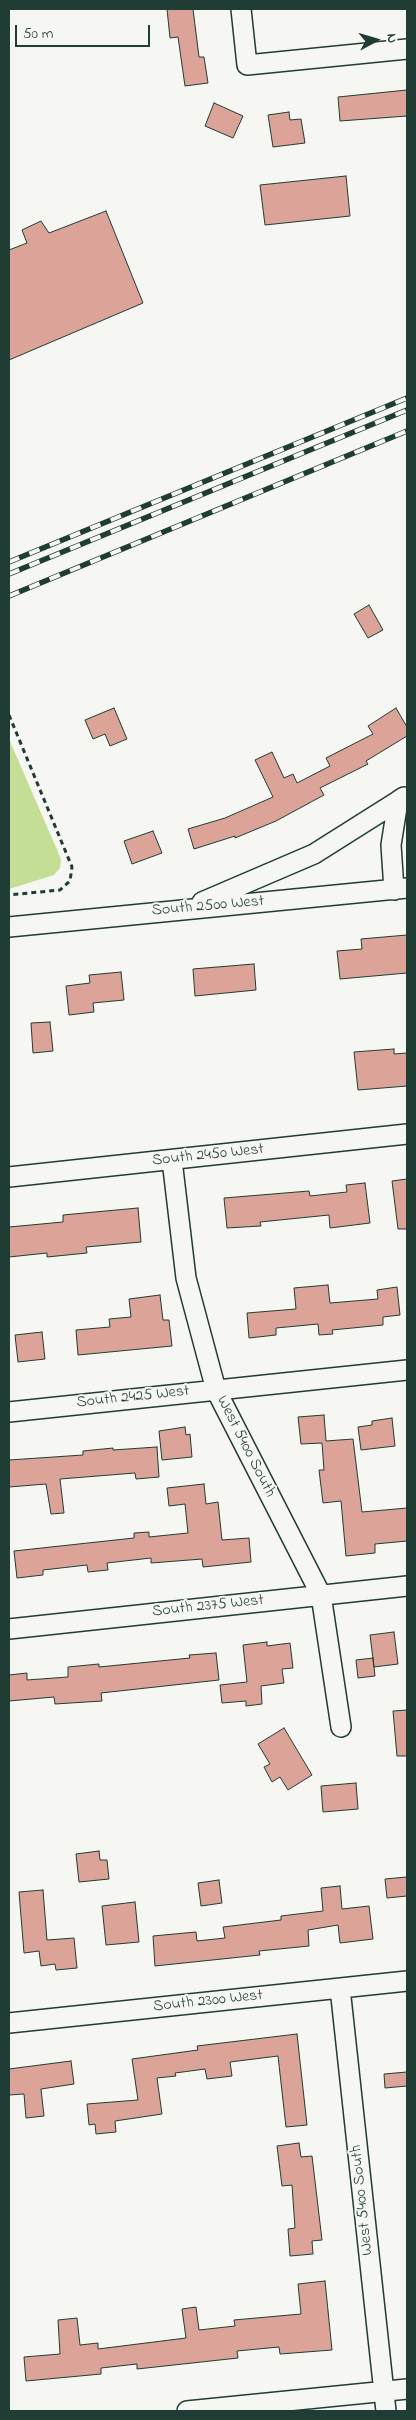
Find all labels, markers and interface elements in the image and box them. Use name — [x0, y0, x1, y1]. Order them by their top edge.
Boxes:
scale bar — [18, 15, 152, 47]
north arrow — [351, 15, 401, 65]
text: 50 m — [23, 23, 53, 45]
text: N — [380, 33, 402, 44]
street label: South 2500 West — [151, 893, 265, 921]
street label: South 2450 West — [151, 1141, 265, 1171]
street label: South 2425 West — [76, 1383, 190, 1413]
street label: West 5400 South — [211, 1393, 279, 1501]
street label: South 2375 West — [151, 1592, 265, 1622]
street label: South 2300 West — [152, 1987, 264, 2017]
street label: West 5400 South — [348, 2144, 378, 2256]

